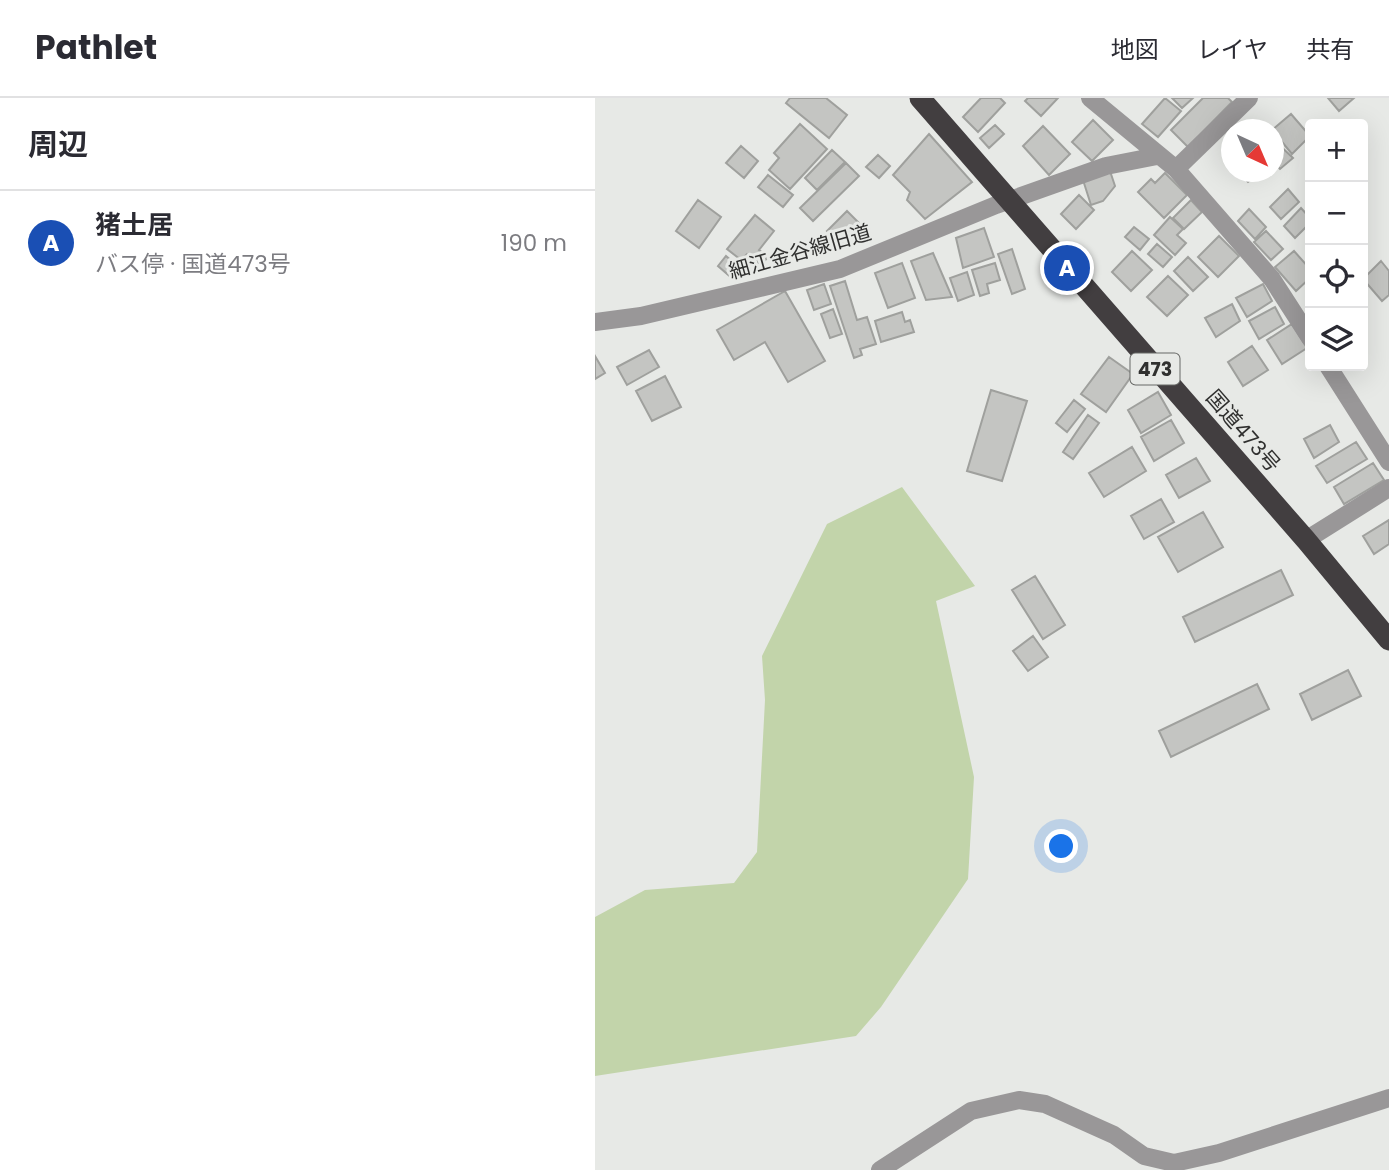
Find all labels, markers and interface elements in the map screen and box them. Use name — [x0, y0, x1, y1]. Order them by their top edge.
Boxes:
text: Pathlet — [35, 24, 157, 71]
text: 地図 — [1111, 33, 1159, 66]
text: レイヤ — [1197, 33, 1268, 66]
text: 共有 — [1306, 33, 1354, 66]
north arrow — [1221, 119, 1284, 182]
map controls — [1305, 119, 1368, 371]
button: + — [1305, 119, 1368, 182]
text: 周辺 — [28, 123, 88, 166]
button: − — [1305, 182, 1368, 245]
text: 猪土居 — [95, 207, 173, 243]
street label: 細江金谷線旧道 — [725, 217, 875, 286]
text: A — [43, 227, 59, 259]
text: 190 m — [501, 227, 567, 259]
pin: A — [1044, 242, 1090, 294]
button: locate — [1305, 245, 1368, 308]
text: バス停 · 国道473号 — [95, 248, 291, 280]
button: layers — [1305, 308, 1368, 371]
road number: 473 — [1131, 354, 1179, 384]
street label: 国道473号 — [1200, 383, 1287, 478]
your location — [1044, 829, 1078, 863]

